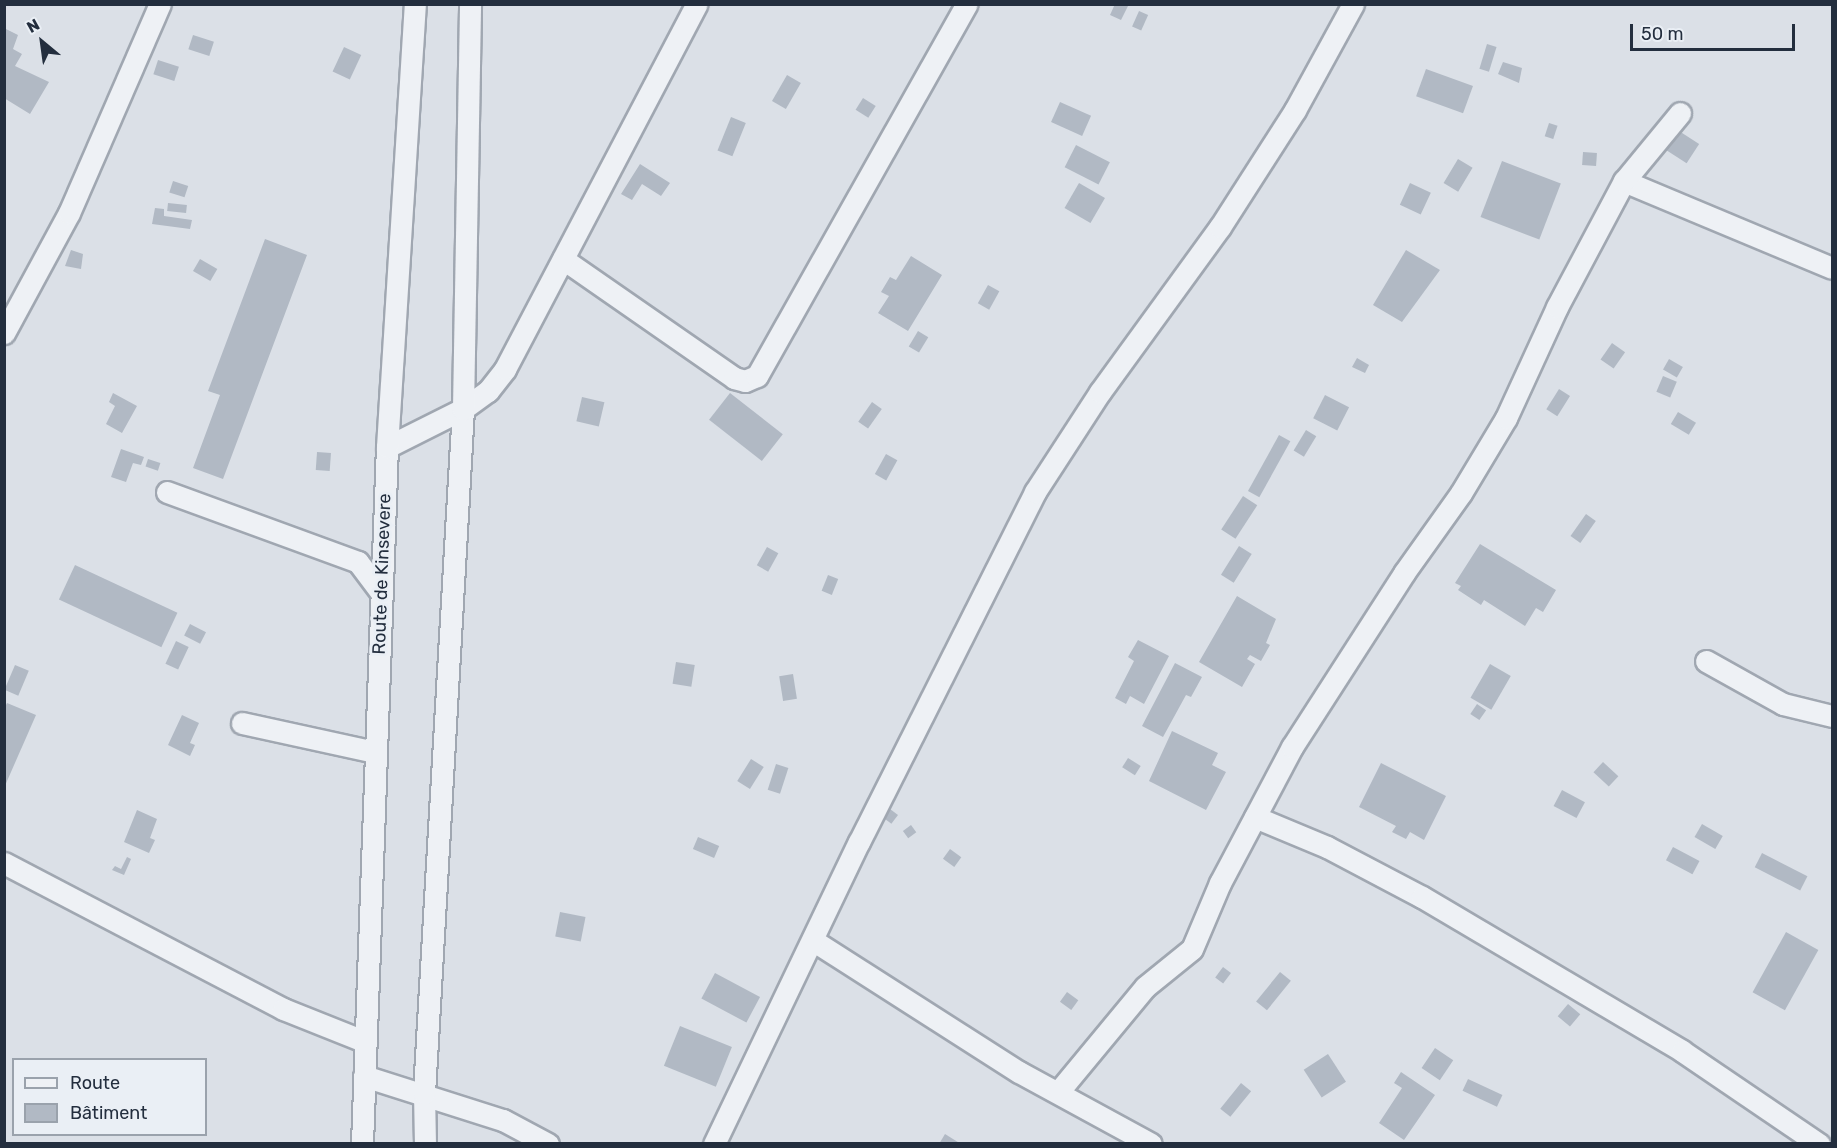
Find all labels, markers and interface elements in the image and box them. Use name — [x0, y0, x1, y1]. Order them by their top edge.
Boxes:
north arrow — [12, 12, 72, 72]
scale bar — [1633, 12, 1798, 50]
text: N — [23, 15, 43, 37]
text: 50 m — [1641, 23, 1684, 45]
street label: Route de Kinsevere — [368, 493, 396, 655]
legend — [12, 1058, 207, 1136]
text: Route — [70, 1072, 120, 1094]
text: Bâtiment — [70, 1102, 147, 1124]

